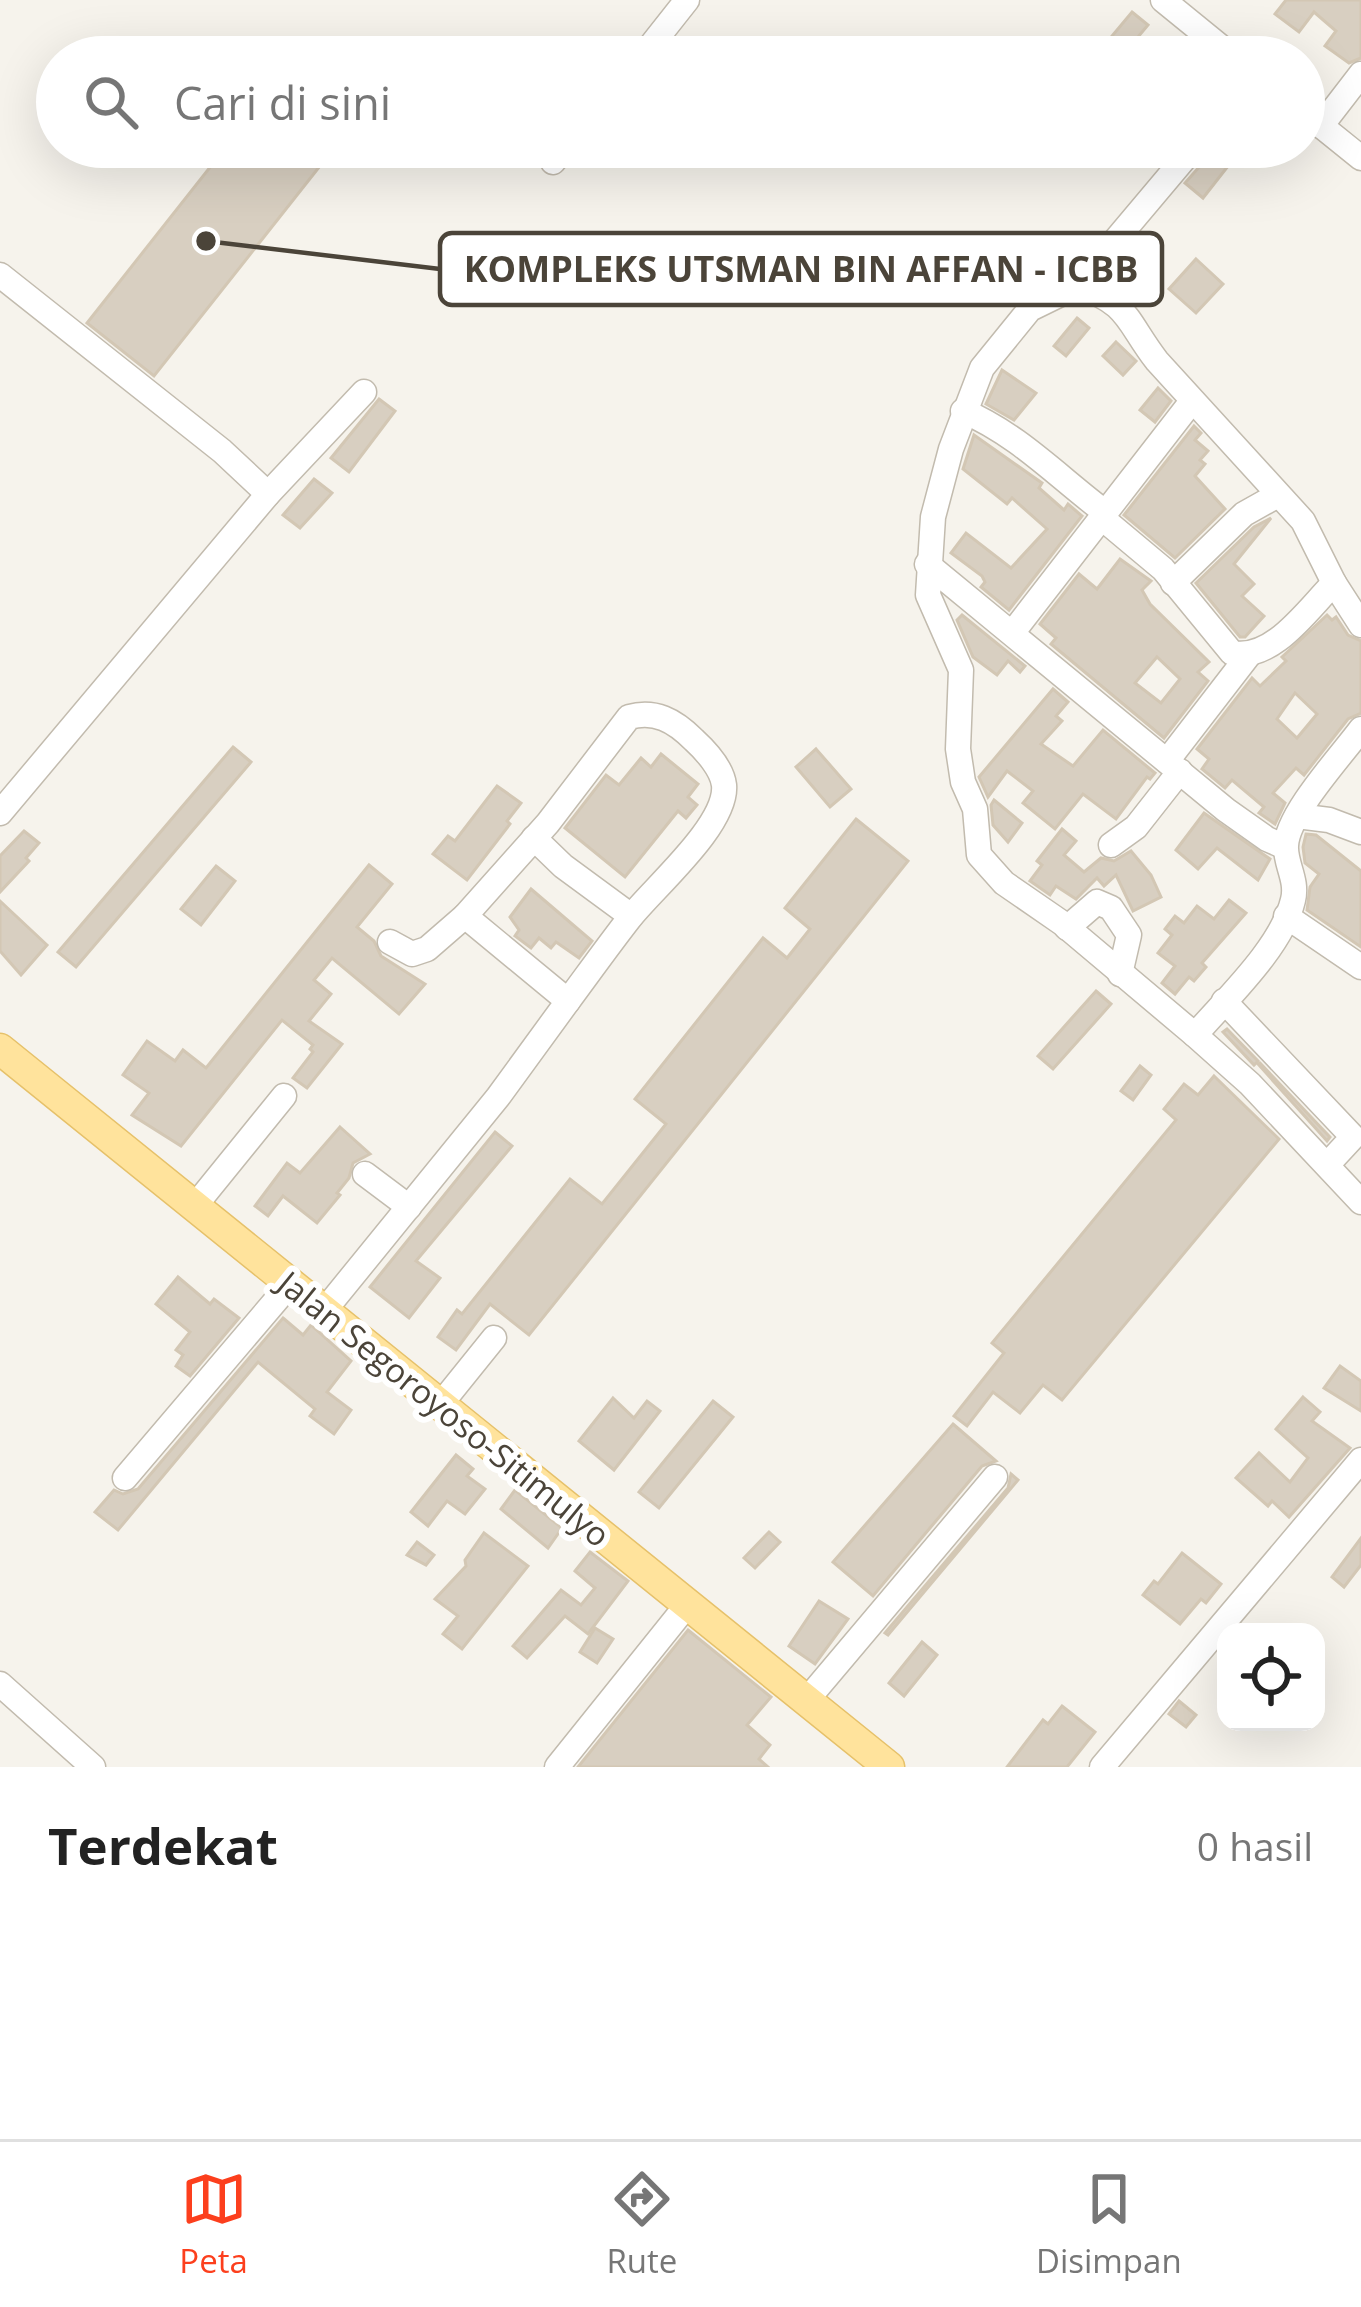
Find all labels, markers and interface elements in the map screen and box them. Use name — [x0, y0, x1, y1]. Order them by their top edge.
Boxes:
search box — [36, 36, 1325, 168]
icon: search — [78, 69, 144, 135]
text: Cari di sini — [174, 72, 391, 133]
callout: KOMPLEKS UTSMAN BIN AFFAN - ICBB — [440, 233, 1162, 305]
text: KOMPLEKS UTSMAN BIN AFFAN - ICBB — [464, 244, 1138, 293]
street label: Jalan Segoroyoso-Sitimulyo — [267, 1259, 620, 1557]
map controls — [1217, 1623, 1325, 1731]
button: locate — [1217, 1623, 1325, 1731]
text: Terdekat — [48, 1810, 278, 1880]
text: 0 hasil — [1197, 1819, 1313, 1872]
tab: Peta — [179, 2166, 248, 2283]
tab: Rute — [606, 2166, 677, 2283]
tab: Disimpan — [1036, 2166, 1182, 2283]

